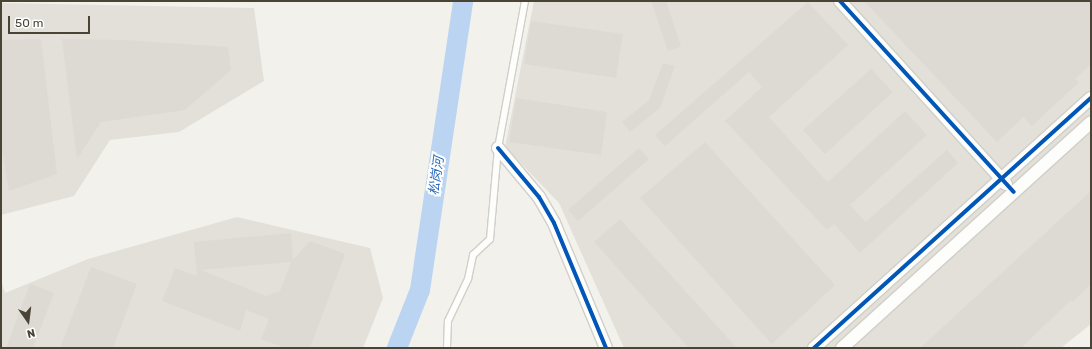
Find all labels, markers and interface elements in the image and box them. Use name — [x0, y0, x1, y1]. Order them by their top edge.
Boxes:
scale bar — [10, 8, 92, 34]
text: 50 m — [15, 16, 43, 30]
water label: 松岗河 — [427, 156, 447, 196]
north arrow — [8, 301, 48, 341]
text: N — [26, 326, 36, 340]

